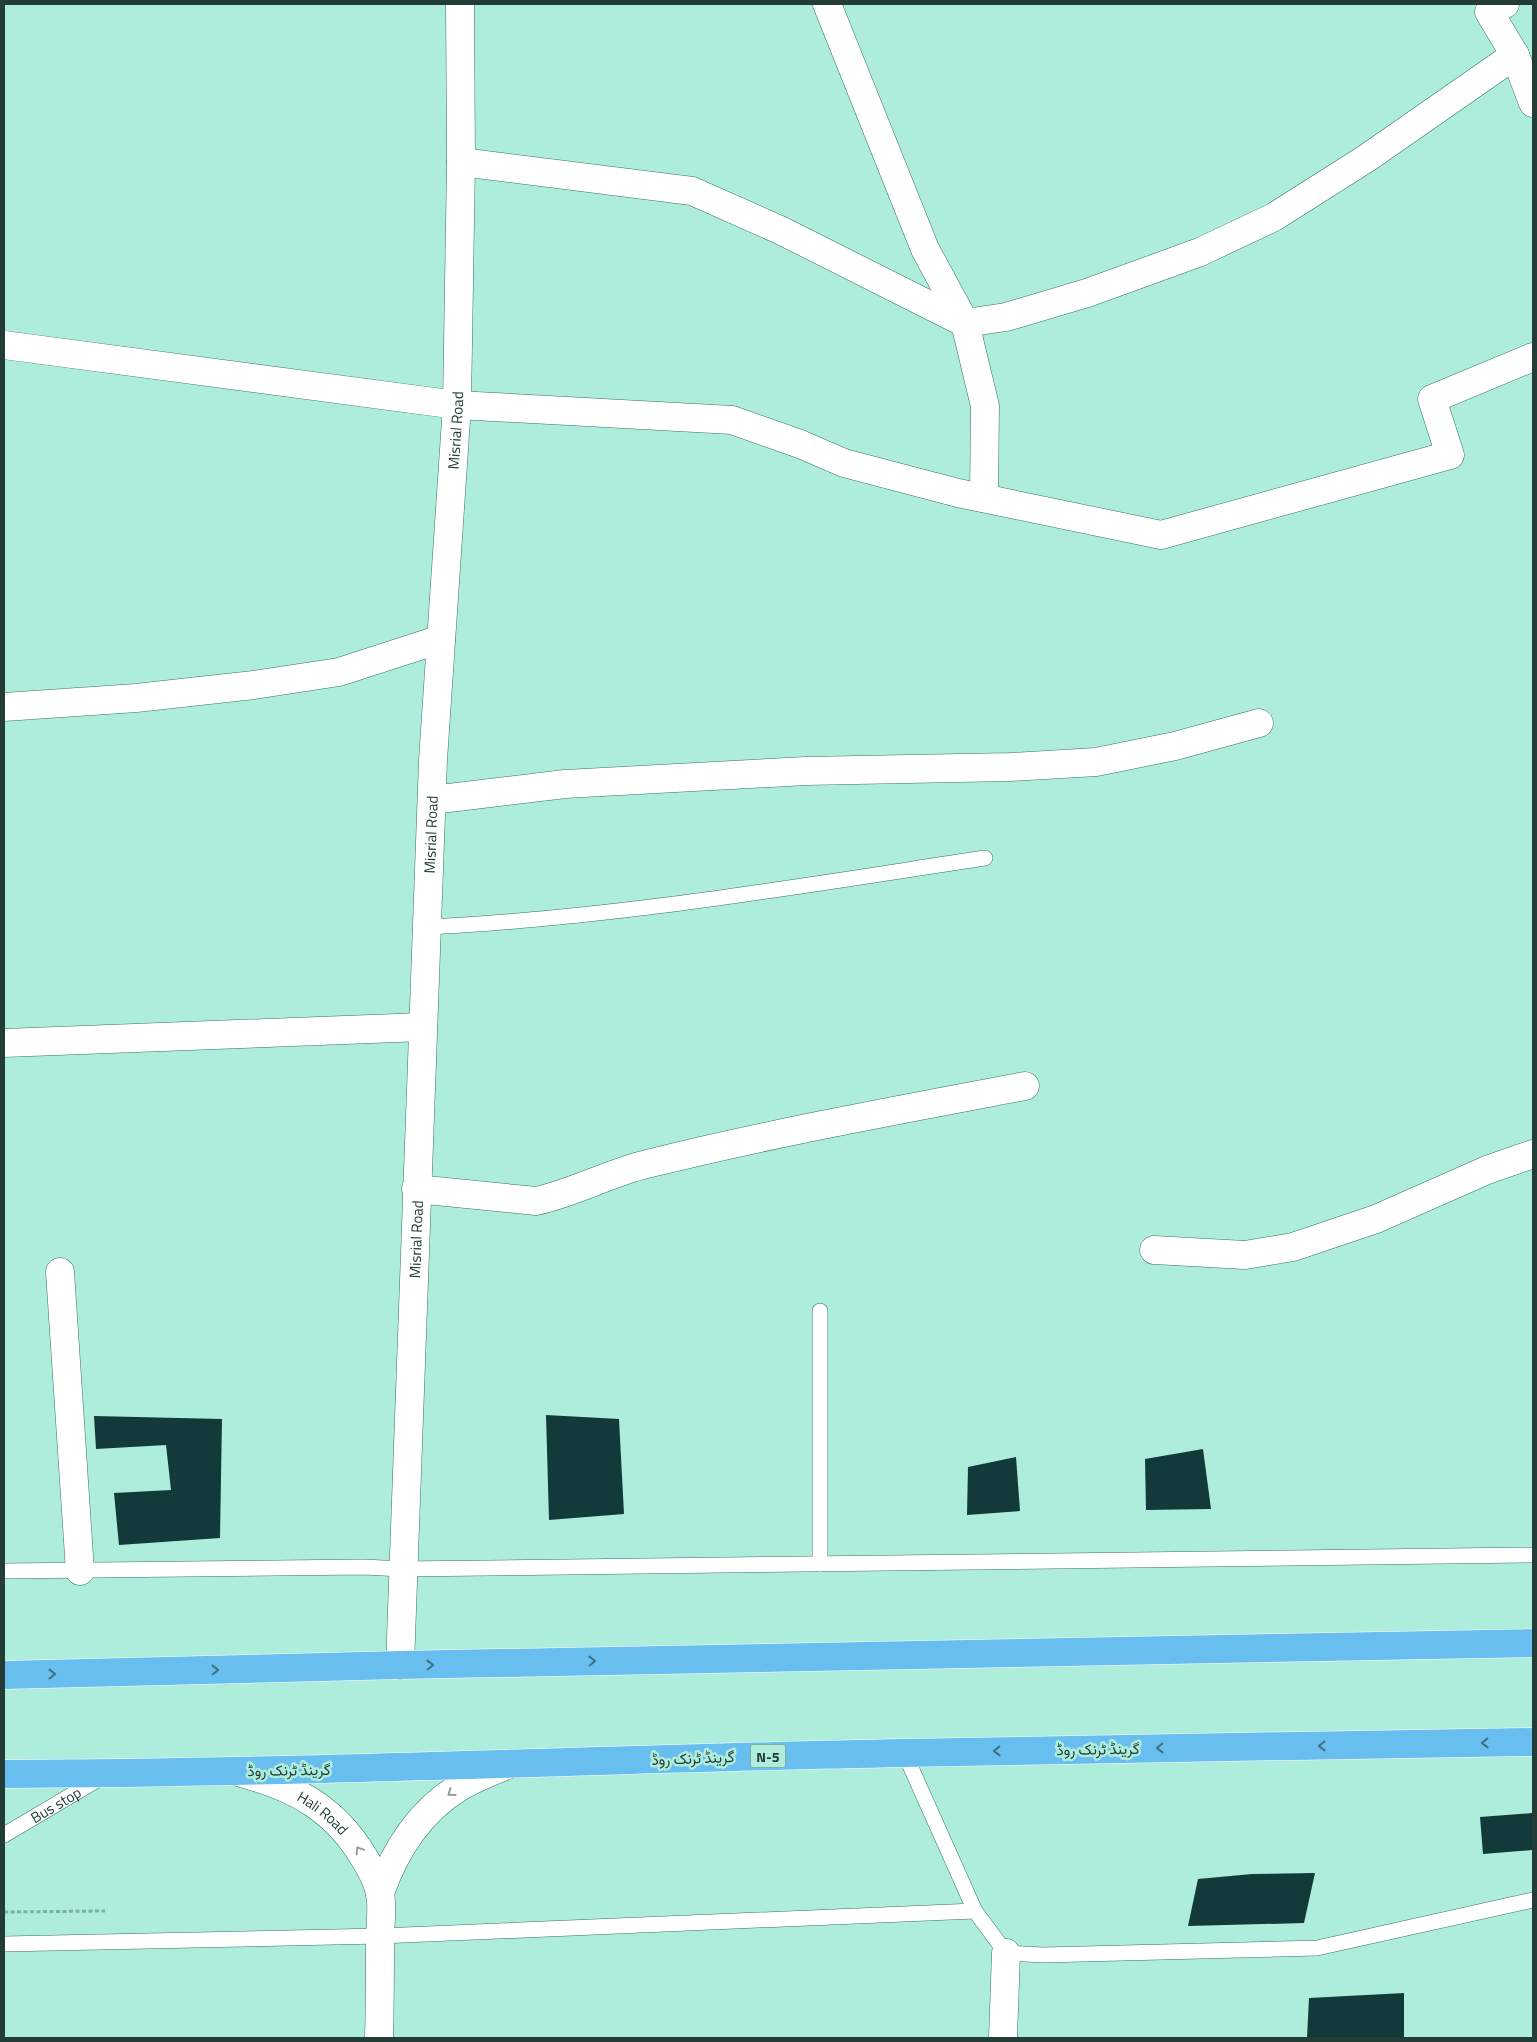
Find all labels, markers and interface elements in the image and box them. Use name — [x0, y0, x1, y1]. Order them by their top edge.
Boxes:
street label: Misrial Road — [441, 391, 469, 470]
street label: Misrial Road — [417, 795, 443, 874]
street label: Misrial Road — [403, 1200, 428, 1279]
one-way arrow — [589, 1656, 597, 1667]
one-way arrow — [426, 1659, 434, 1670]
one-way arrow — [211, 1664, 219, 1675]
one-way arrow — [49, 1669, 57, 1679]
street label: گرینڈ ٹرنک روڈ — [1056, 1737, 1140, 1761]
one-way arrow — [1480, 1738, 1488, 1748]
one-way arrow — [1318, 1741, 1326, 1751]
one-way arrow — [1155, 1743, 1163, 1754]
road number: N-5 — [750, 1744, 786, 1768]
street label: گرینڈ ٹرنک روڈ — [651, 1745, 735, 1771]
one-way arrow — [993, 1746, 1000, 1756]
street label: گرینڈ ٹرنک روڈ — [247, 1758, 331, 1782]
street label: Bus stop — [26, 1780, 85, 1828]
street label: Hali Road — [293, 1785, 354, 1840]
one-way arrow — [448, 1788, 457, 1796]
one-way arrow — [356, 1846, 366, 1855]

